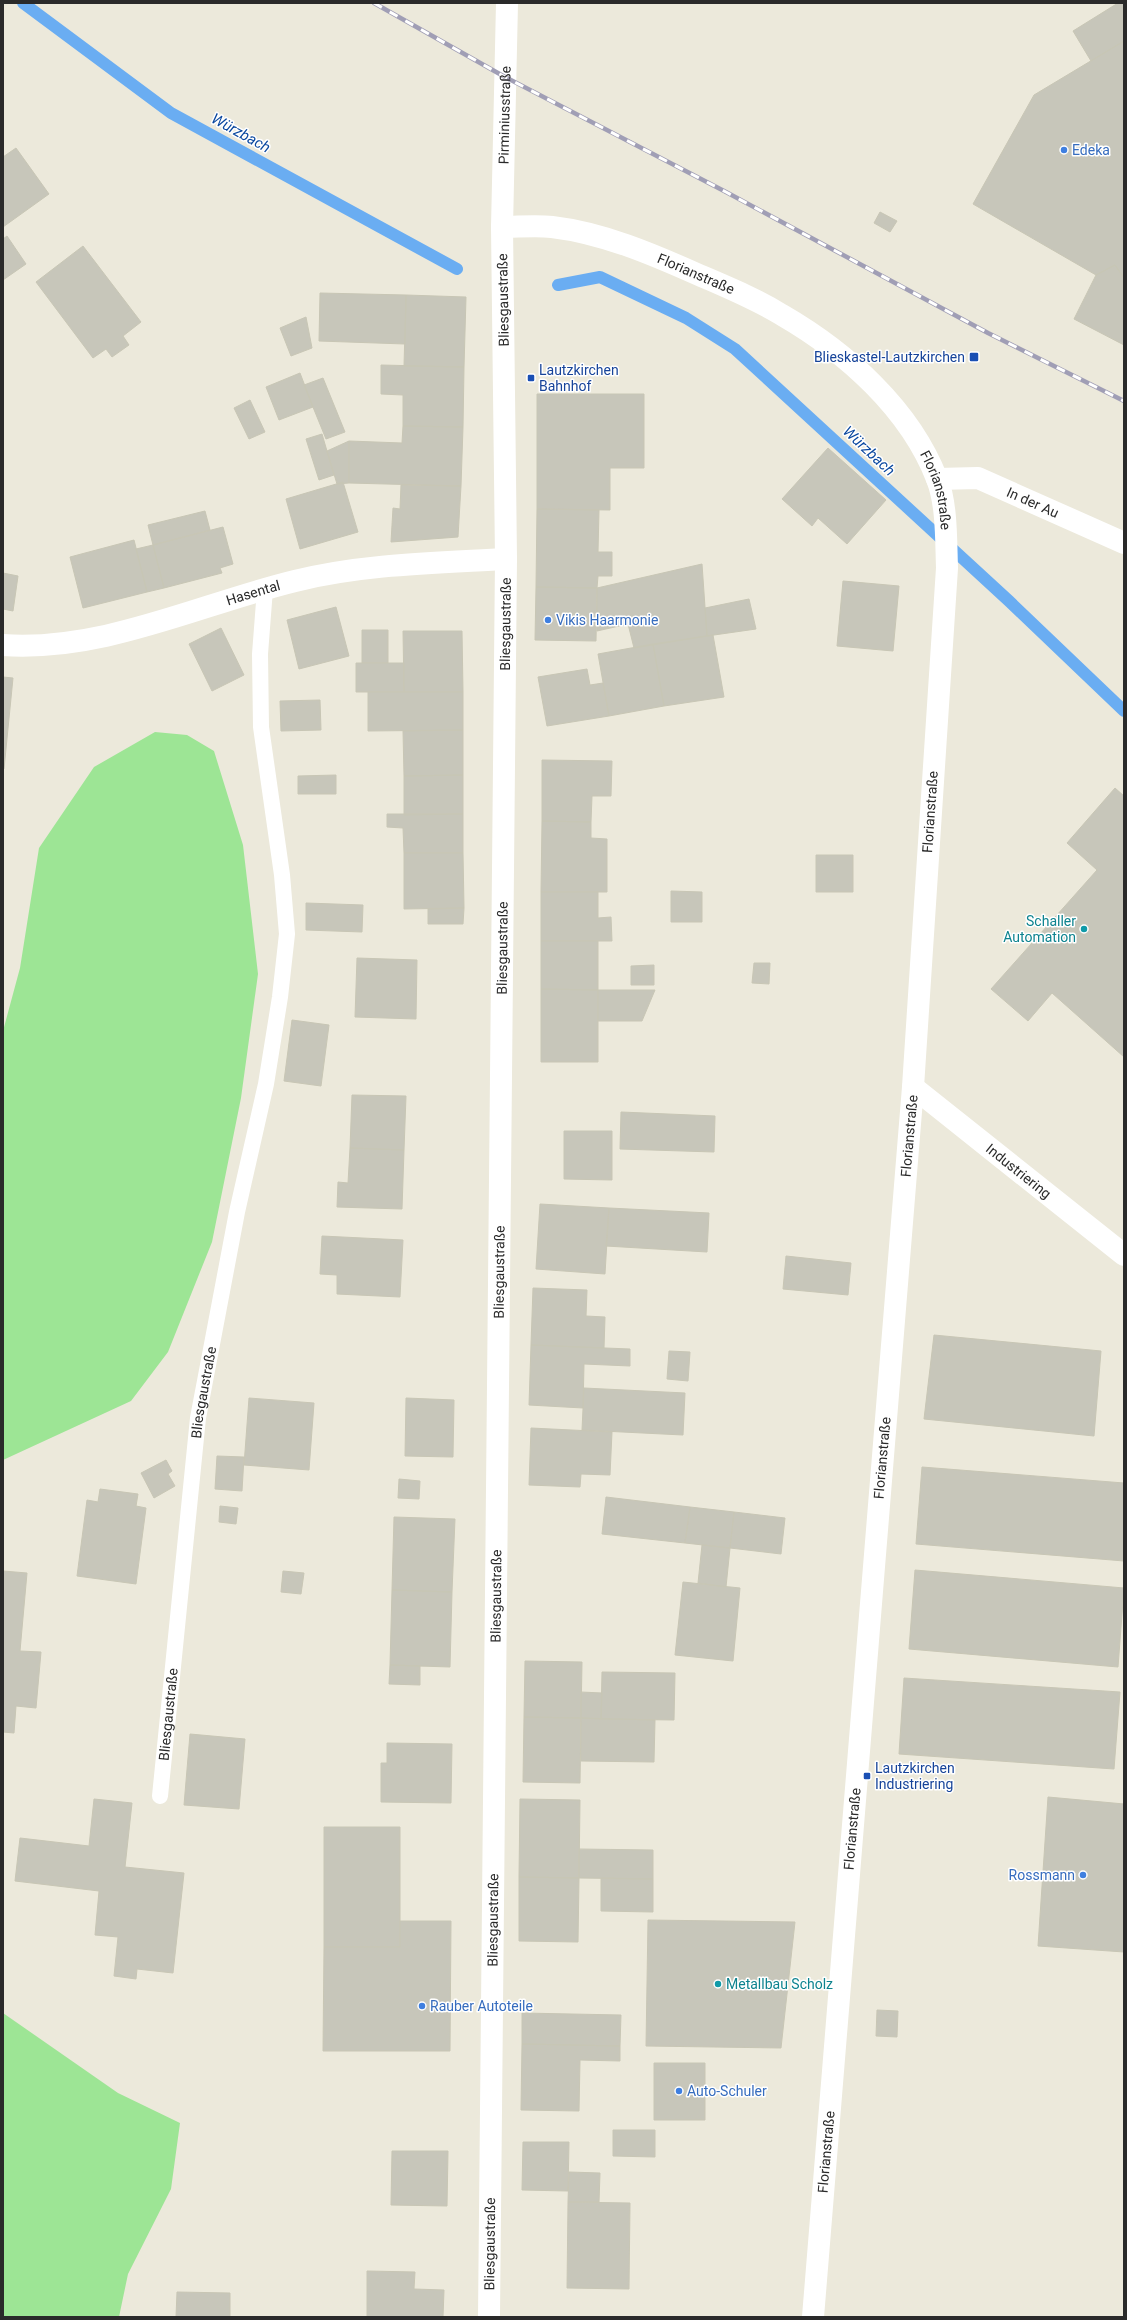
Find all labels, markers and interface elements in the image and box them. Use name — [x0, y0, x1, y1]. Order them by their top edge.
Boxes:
street label: Pirminiusstraße — [495, 66, 514, 165]
water label: Würzbach — [208, 109, 274, 157]
place label: Edeka — [1072, 142, 1110, 158]
marker: Edeka — [1059, 145, 1069, 155]
street label: Florianstraße — [655, 250, 737, 297]
street label: Bliesgaustraße — [494, 253, 512, 347]
place label: Blieskastel-Lautzkirchen — [814, 349, 965, 365]
marker: Blieskastel-Lautzkirchen — [968, 351, 980, 363]
place label: Lautzkirchen Bahnhof — [539, 362, 619, 394]
marker: Lautzkirchen Bahnhof — [526, 373, 536, 383]
water label: Würzbach — [839, 422, 899, 480]
street label: Florianstraße — [917, 448, 954, 530]
street label: In der Au — [1004, 484, 1061, 521]
street label: Hasental — [224, 577, 282, 608]
street label: Bliesgaustraße — [497, 577, 514, 671]
place label: Vikis Haarmonie — [556, 612, 658, 628]
marker: Vikis Haarmonie — [543, 615, 553, 625]
street label: Florianstraße — [919, 770, 941, 854]
street label: Bliesgaustraße — [494, 901, 511, 995]
place label: Schaller Automation — [1003, 913, 1076, 945]
marker: Schaller Automation — [1079, 924, 1089, 934]
street label: Florianstraße — [897, 1094, 921, 1178]
street label: Industriering — [983, 1140, 1054, 1202]
street label: Bliesgaustraße — [491, 1225, 508, 1319]
street label: Bliesgaustraße — [188, 1345, 219, 1439]
street label: Florianstraße — [870, 1416, 894, 1500]
street label: Bliesgaustraße — [488, 1549, 504, 1643]
street label: Bliesgaustraße — [156, 1667, 181, 1762]
place label: Lautzkirchen Industriering — [875, 1760, 955, 1792]
marker: Lautzkirchen Industriering — [862, 1771, 872, 1781]
street label: Florianstraße — [840, 1787, 864, 1871]
place label: Rossmann — [1009, 1867, 1075, 1883]
marker: Rossmann — [1078, 1870, 1088, 1880]
street label: Bliesgaustraße — [484, 1873, 501, 1967]
place label: Metallbau Scholz — [726, 1976, 833, 1992]
marker: Metallbau Scholz — [713, 1979, 723, 1989]
place label: Rauber Autoteile — [430, 1998, 533, 2014]
marker: Rauber Autoteile — [417, 2001, 427, 2011]
place label: Auto-Schuler — [687, 2083, 767, 2099]
marker: Auto-Schuler — [674, 2086, 684, 2096]
street label: Florianstraße — [814, 2110, 838, 2194]
street label: Bliesgaustraße — [481, 2197, 498, 2291]

